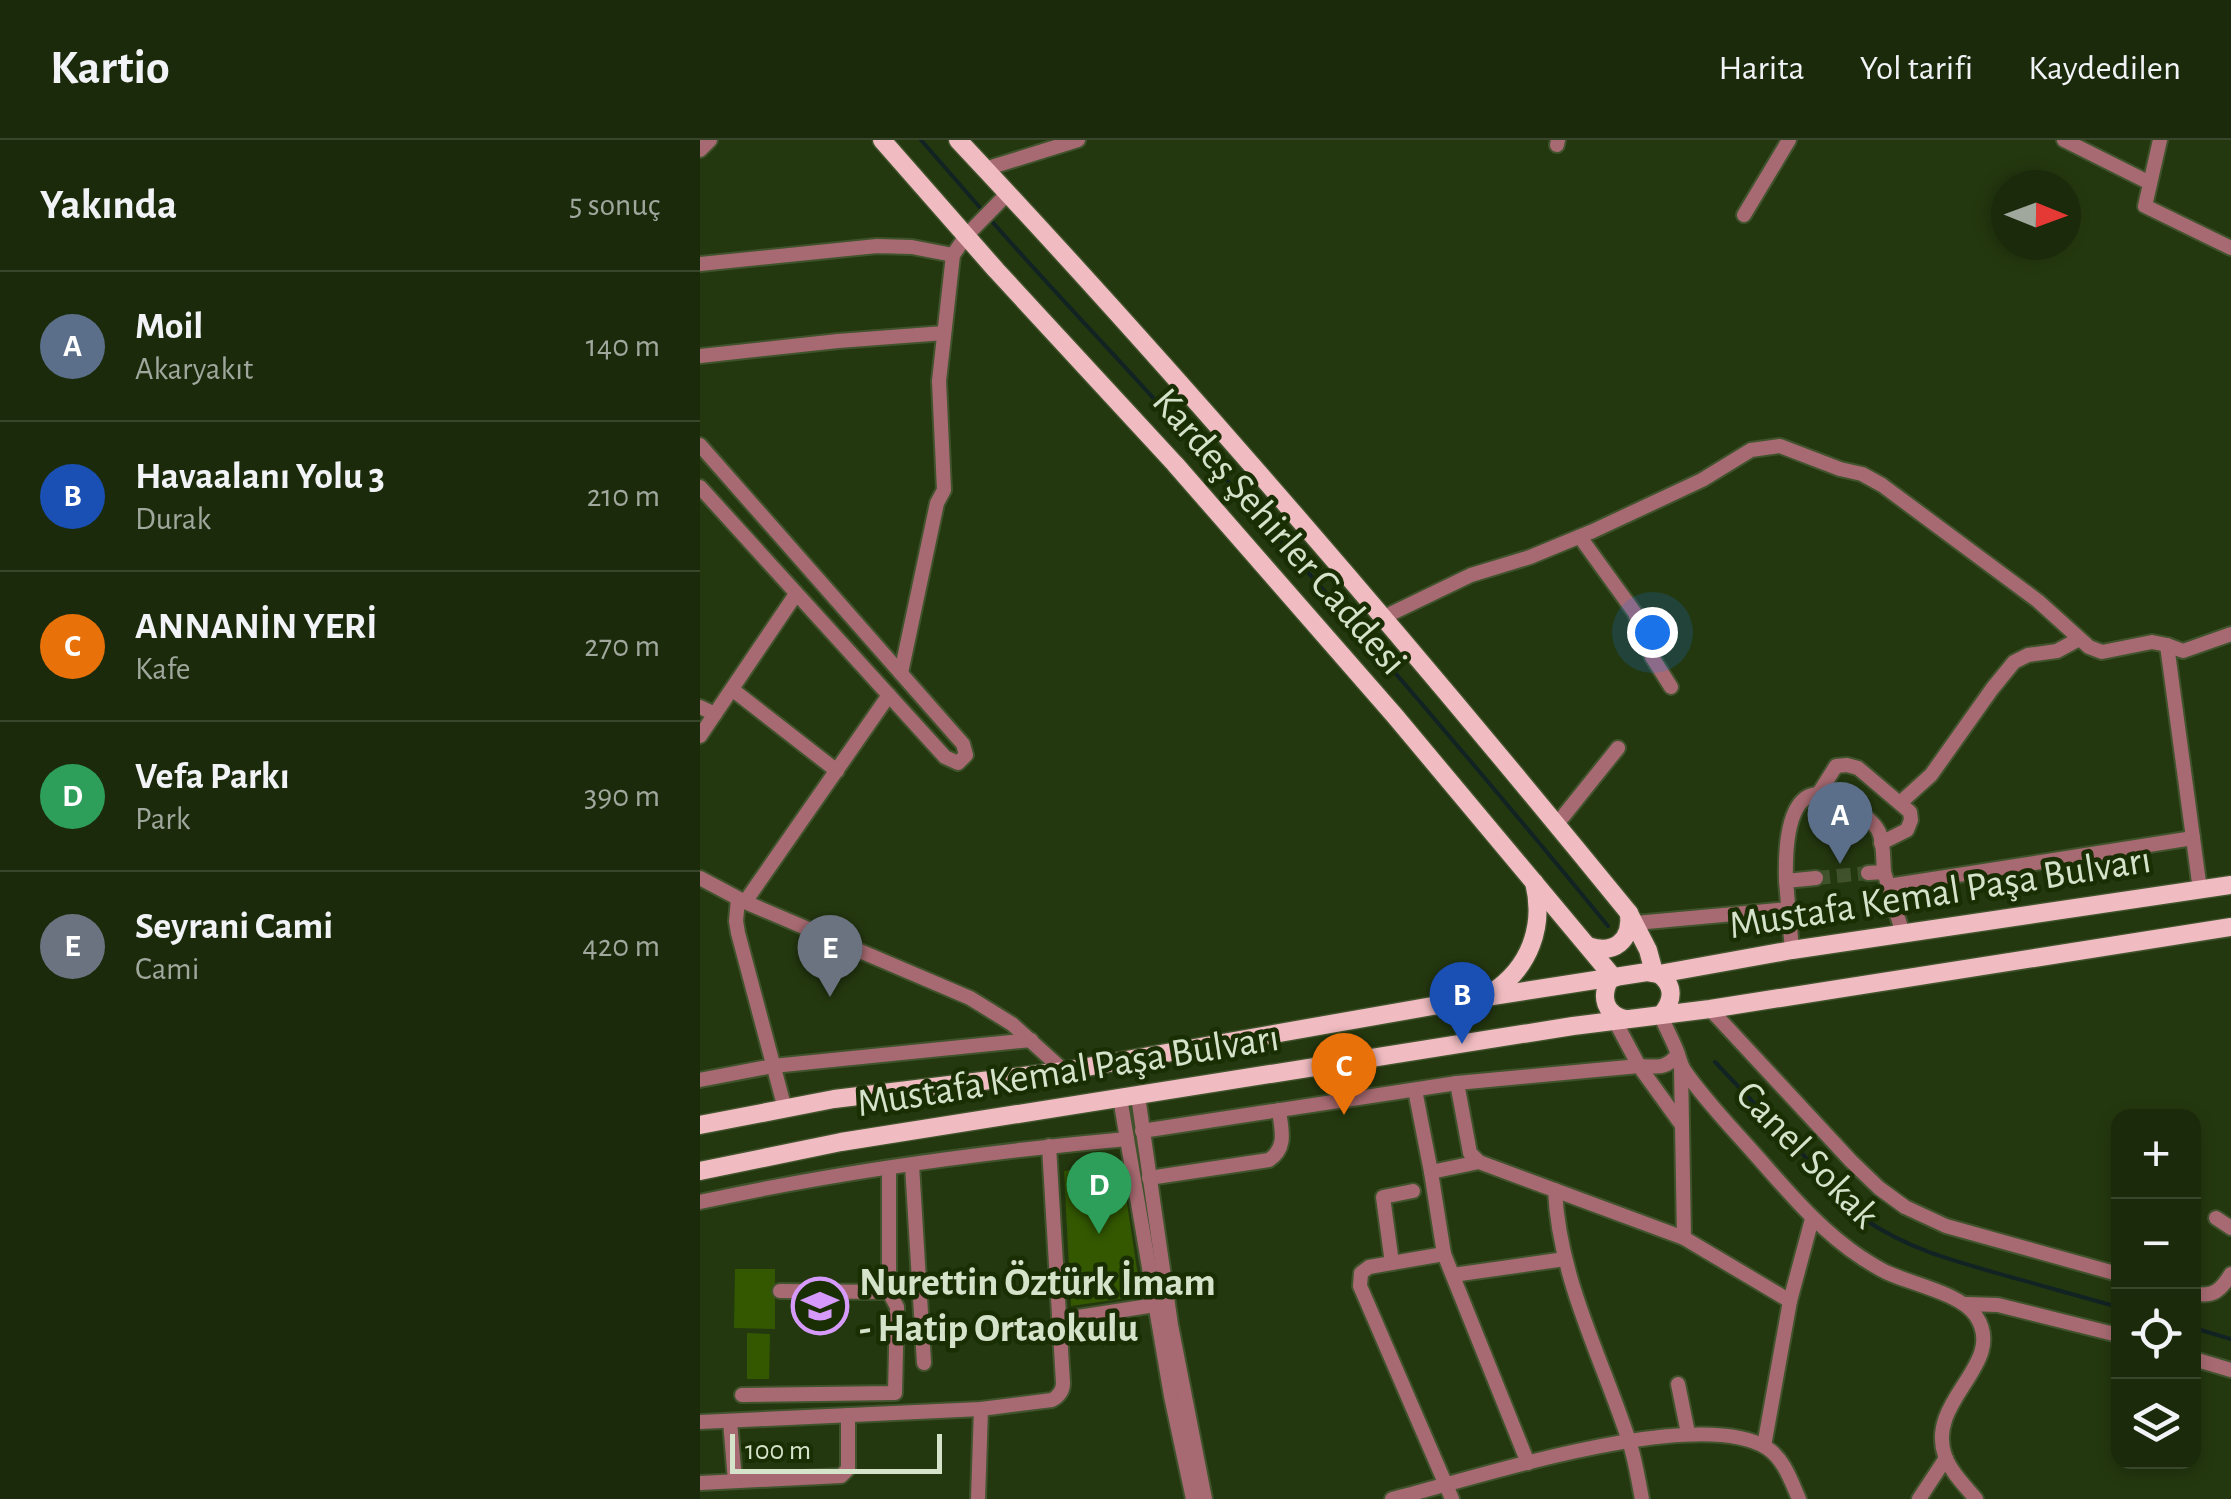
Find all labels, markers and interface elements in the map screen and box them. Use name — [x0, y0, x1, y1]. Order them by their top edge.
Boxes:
text: Kartio — [50, 45, 170, 93]
text: Harita — [1718, 51, 1805, 86]
text: Yol tarifi — [1860, 51, 1973, 86]
text: Kaydedilen — [2028, 51, 2181, 86]
north arrow — [1991, 170, 2081, 260]
text: Yakında — [40, 184, 177, 226]
text: 5 sonuç — [569, 189, 660, 221]
text: Moil — [135, 308, 203, 346]
text: A — [63, 330, 82, 362]
text: 140 m — [586, 330, 660, 362]
text: Akaryakıt — [135, 353, 253, 385]
street label: Kardeş Şehirler Caddesi — [1144, 381, 1414, 683]
text: Havaalanı Yolu 3 — [135, 458, 385, 496]
text: B — [63, 480, 82, 512]
text: 210 m — [587, 480, 660, 512]
text: Durak — [135, 503, 211, 535]
your location — [1627, 607, 1678, 658]
text: ANNANİN YERİ — [135, 608, 377, 646]
text: C — [64, 630, 81, 662]
text: 270 m — [584, 630, 660, 662]
text: Kafe — [135, 653, 191, 685]
text: Vefa Parkı — [135, 758, 290, 796]
text: D — [62, 780, 83, 812]
text: 390 m — [584, 780, 660, 812]
pin: A — [1808, 782, 1872, 864]
text: Park — [135, 803, 190, 835]
street label: Mustafa Kemal Paşa Bulvarı — [1726, 840, 2154, 946]
text: Seyrani Cami — [135, 908, 333, 946]
pin: E — [798, 914, 862, 997]
text: E — [64, 930, 81, 962]
text: 420 m — [582, 930, 660, 962]
text: Cami — [135, 953, 199, 985]
pin: B — [1430, 962, 1494, 1044]
street label: Mustafa Kemal Paşa Bulvarı — [854, 1018, 1282, 1124]
pin: C — [1312, 1032, 1376, 1115]
street label: Canel Sokak — [1728, 1074, 1886, 1236]
map controls — [2111, 1109, 2201, 1469]
button: + — [2111, 1109, 2201, 1199]
pin: D — [1066, 1152, 1132, 1234]
button: − — [2111, 1199, 2201, 1289]
place label: Nurettin Öztürk İmam - Hatip Ortaokulu — [859, 1260, 1216, 1349]
school or university icon: Nurettin Öztürk İmam - Hatip Ortaokulu — [790, 1276, 850, 1336]
button: locate — [2111, 1289, 2201, 1379]
button: layers — [2111, 1379, 2201, 1469]
scale bar — [730, 1429, 942, 1474]
text: 100 m — [745, 1437, 811, 1465]

